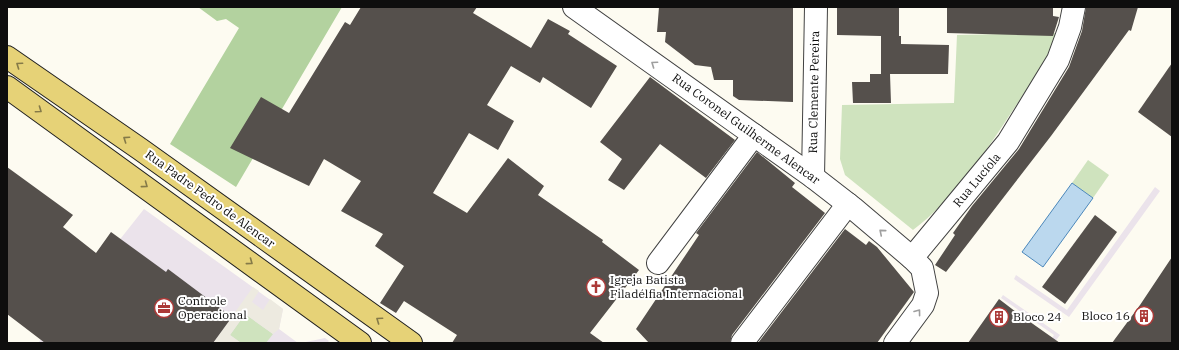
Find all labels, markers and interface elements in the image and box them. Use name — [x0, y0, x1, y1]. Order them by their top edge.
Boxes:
street label: Rua Clemente Pereira — [805, 30, 822, 153]
one-way arrow — [651, 61, 658, 69]
one-way arrow — [16, 62, 23, 70]
street label: Rua Coronel Guilherme Alencar — [669, 70, 824, 188]
one-way arrow — [35, 105, 42, 113]
one-way arrow — [123, 137, 130, 144]
street label: Rua Padre Pedro de Alencar — [142, 146, 279, 251]
street label: Rua Lucíola — [950, 149, 1004, 210]
one-way arrow — [140, 181, 147, 188]
one-way arrow — [880, 230, 887, 237]
one-way arrow — [245, 257, 252, 264]
place label: Igreja Batista Filadélfia Internacional — [610, 272, 742, 301]
church icon: Igreja Batista Filadélfia Internacional — [585, 276, 607, 298]
place label: Controle Operacional — [178, 293, 247, 322]
office icon: Controle Operacional — [153, 297, 175, 319]
building icon: Bloco 16 — [1133, 305, 1155, 327]
building icon: Bloco 24 — [988, 306, 1010, 328]
place label: Bloco 16 — [1081, 308, 1130, 323]
one-way arrow — [913, 309, 920, 316]
place label: Bloco 24 — [1013, 309, 1062, 324]
one-way arrow — [377, 318, 384, 325]

